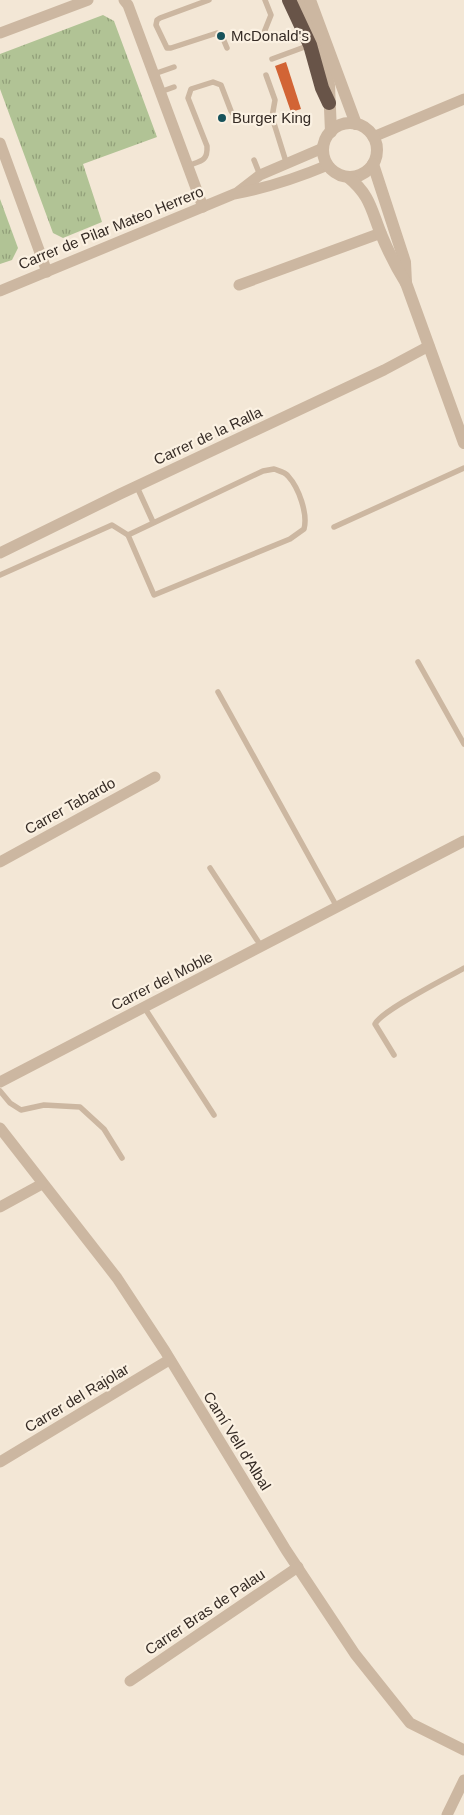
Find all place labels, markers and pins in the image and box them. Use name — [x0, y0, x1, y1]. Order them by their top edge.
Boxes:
place label: McDonald's — [231, 27, 309, 44]
marker: McDonald's — [215, 30, 227, 42]
place label: Burger King — [232, 109, 311, 126]
marker: Burger King — [216, 112, 228, 124]

